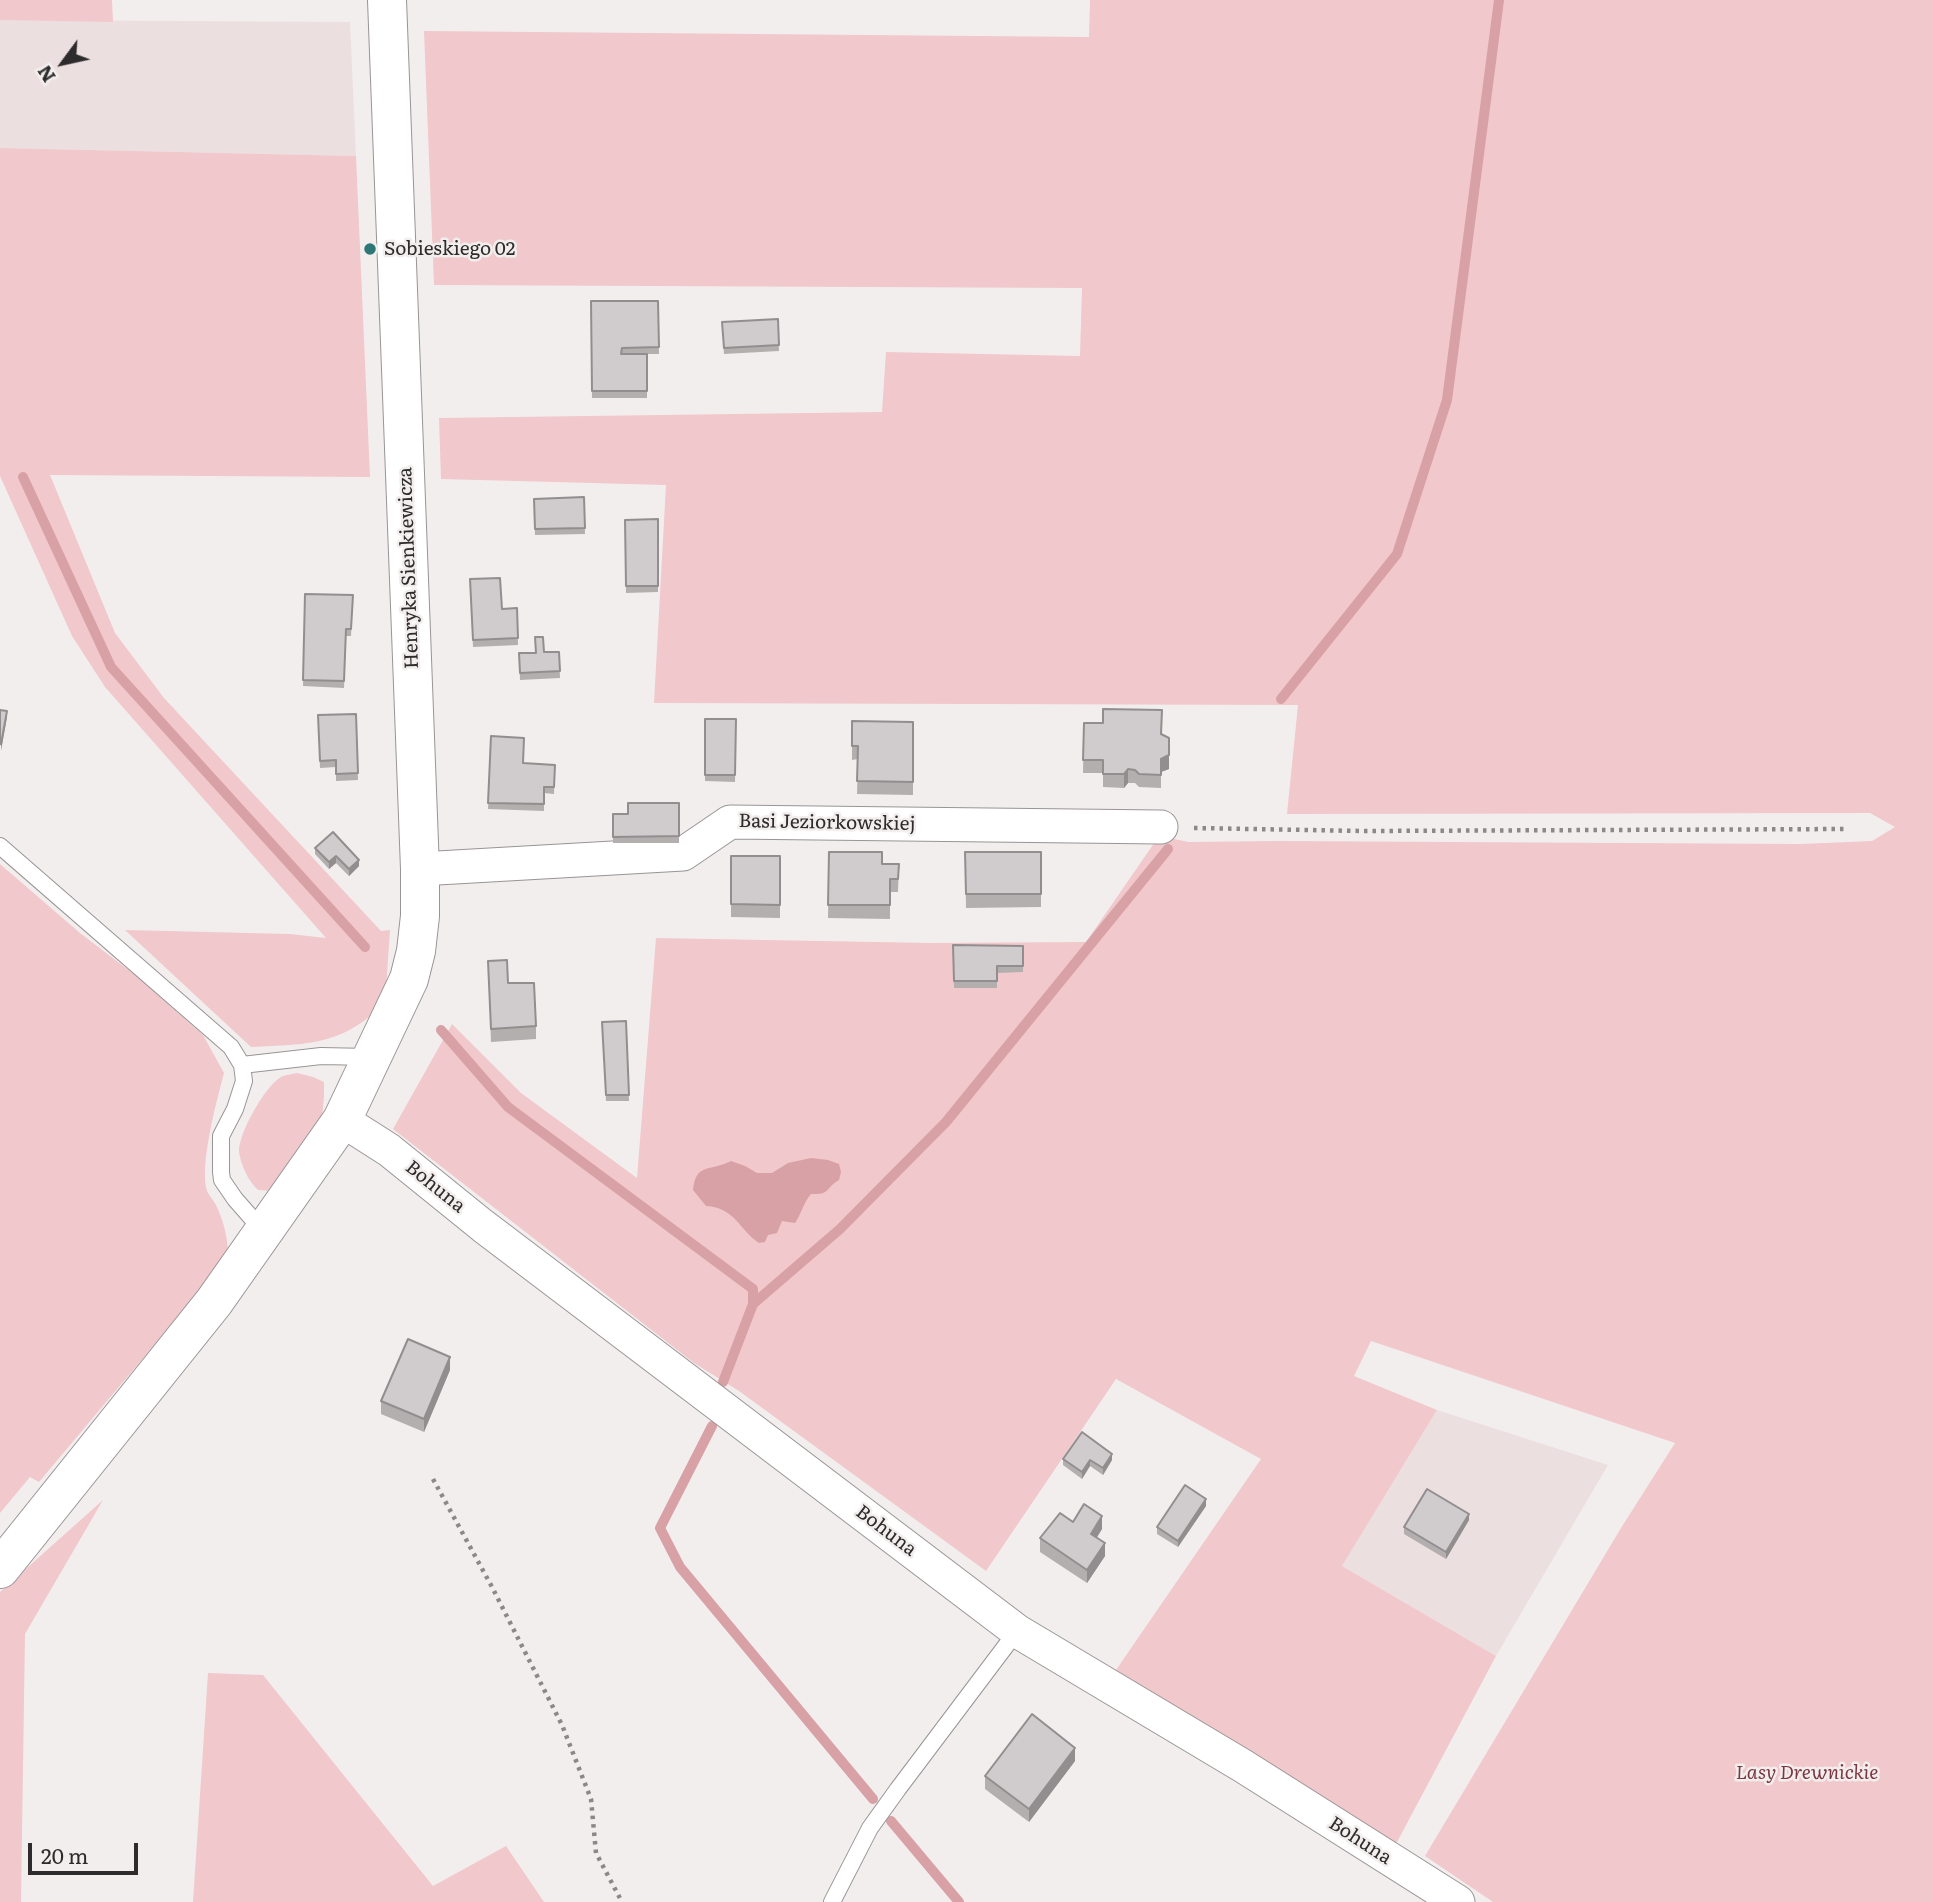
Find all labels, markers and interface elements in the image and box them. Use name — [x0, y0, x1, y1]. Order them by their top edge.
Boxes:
north arrow — [28, 28, 98, 98]
text: N — [29, 60, 61, 89]
place label: Sobieskiego 02 — [384, 238, 515, 260]
marker: Sobieskiego 02 — [362, 241, 378, 257]
street label: Henryka Sienkiewicza — [394, 467, 424, 669]
street label: Basi Jeziorkowskiej — [738, 810, 916, 836]
street label: Bohuna — [400, 1156, 470, 1218]
street label: Bohuna — [851, 1501, 921, 1561]
park label: Lasy Drewnickie — [1736, 1762, 1878, 1784]
street label: Bohuna — [1324, 1812, 1396, 1870]
scale bar — [32, 1828, 142, 1872]
text: 20 m — [41, 1839, 88, 1870]

